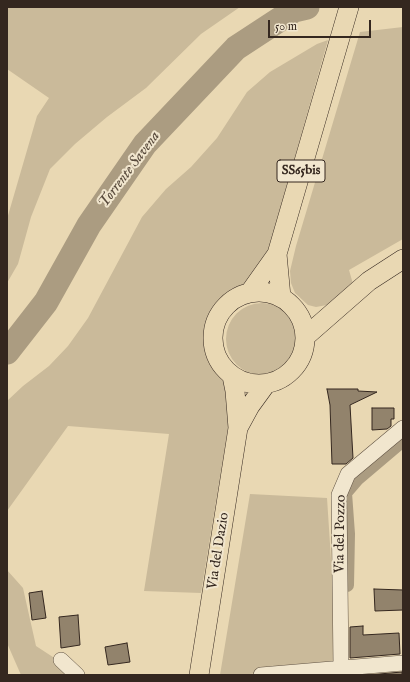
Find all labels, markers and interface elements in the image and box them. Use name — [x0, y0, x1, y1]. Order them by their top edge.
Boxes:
scale bar — [270, 12, 373, 38]
text: 50 m — [275, 19, 297, 34]
water label: Torrente Savena — [95, 128, 165, 212]
road number: SS65bis — [277, 160, 325, 182]
street label: Via del Pozzo — [332, 495, 350, 573]
street label: Via del Dazio — [205, 511, 233, 591]

